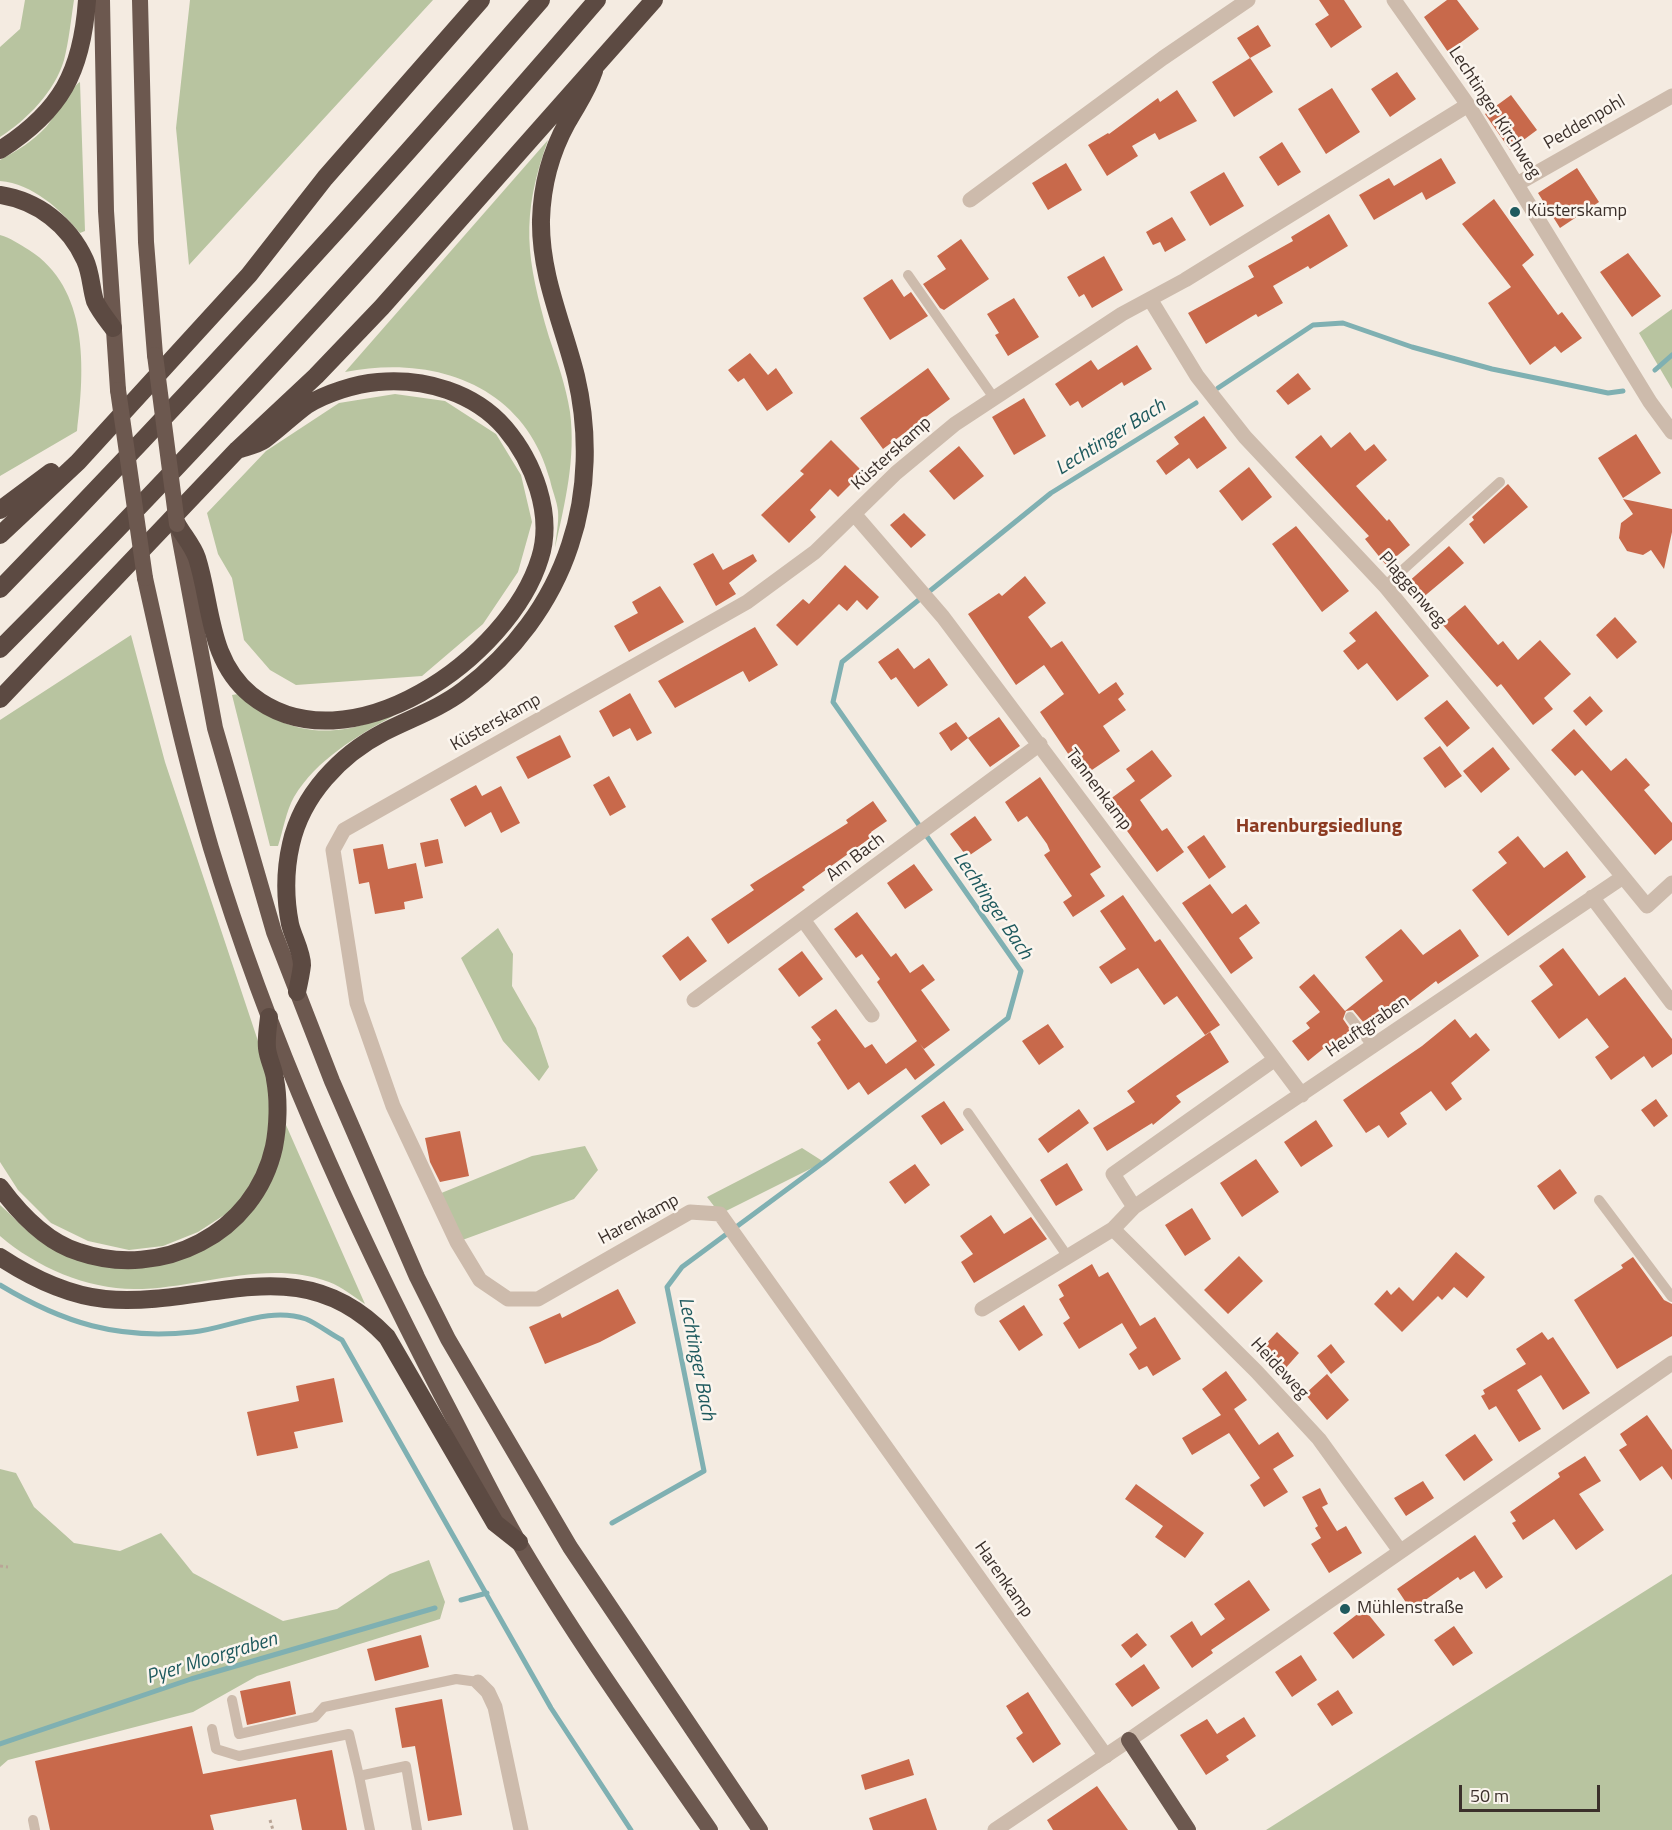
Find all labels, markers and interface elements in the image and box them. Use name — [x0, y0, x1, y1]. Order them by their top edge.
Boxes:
street label: Lechtinger Kirchweg — [1443, 43, 1545, 183]
street label: Peddenpohl — [1540, 91, 1630, 155]
place label: Küsterskamp — [1527, 201, 1627, 223]
marker: Küsterskamp — [1508, 205, 1522, 219]
water label: Lechtinger Bach — [1052, 395, 1170, 481]
street label: Küsterskamp — [848, 412, 936, 496]
street label: Plaggenweg — [1373, 548, 1451, 632]
street label: Küsterskamp — [447, 689, 545, 757]
street label: Tannenkamp — [1060, 745, 1136, 835]
district label: Harenburgsiedlung — [1236, 815, 1402, 839]
street label: Am Bach — [823, 829, 889, 887]
water label: Lechtinger Bach — [947, 847, 1037, 965]
street label: Heuftgraben — [1322, 991, 1414, 1063]
street label: Harenkamp — [595, 1190, 683, 1250]
water label: Lechtinger Bach — [672, 1295, 720, 1423]
street label: Heideweg — [1245, 1334, 1313, 1404]
street label: Harenkamp — [969, 1538, 1037, 1622]
place label: Mühlenstraße — [1357, 1598, 1464, 1620]
marker: Mühlenstraße — [1338, 1602, 1352, 1616]
water label: Pyer Moorgraben — [144, 1628, 280, 1690]
scale bar — [1462, 1773, 1603, 1811]
text: 50 m — [1470, 1782, 1509, 1809]

